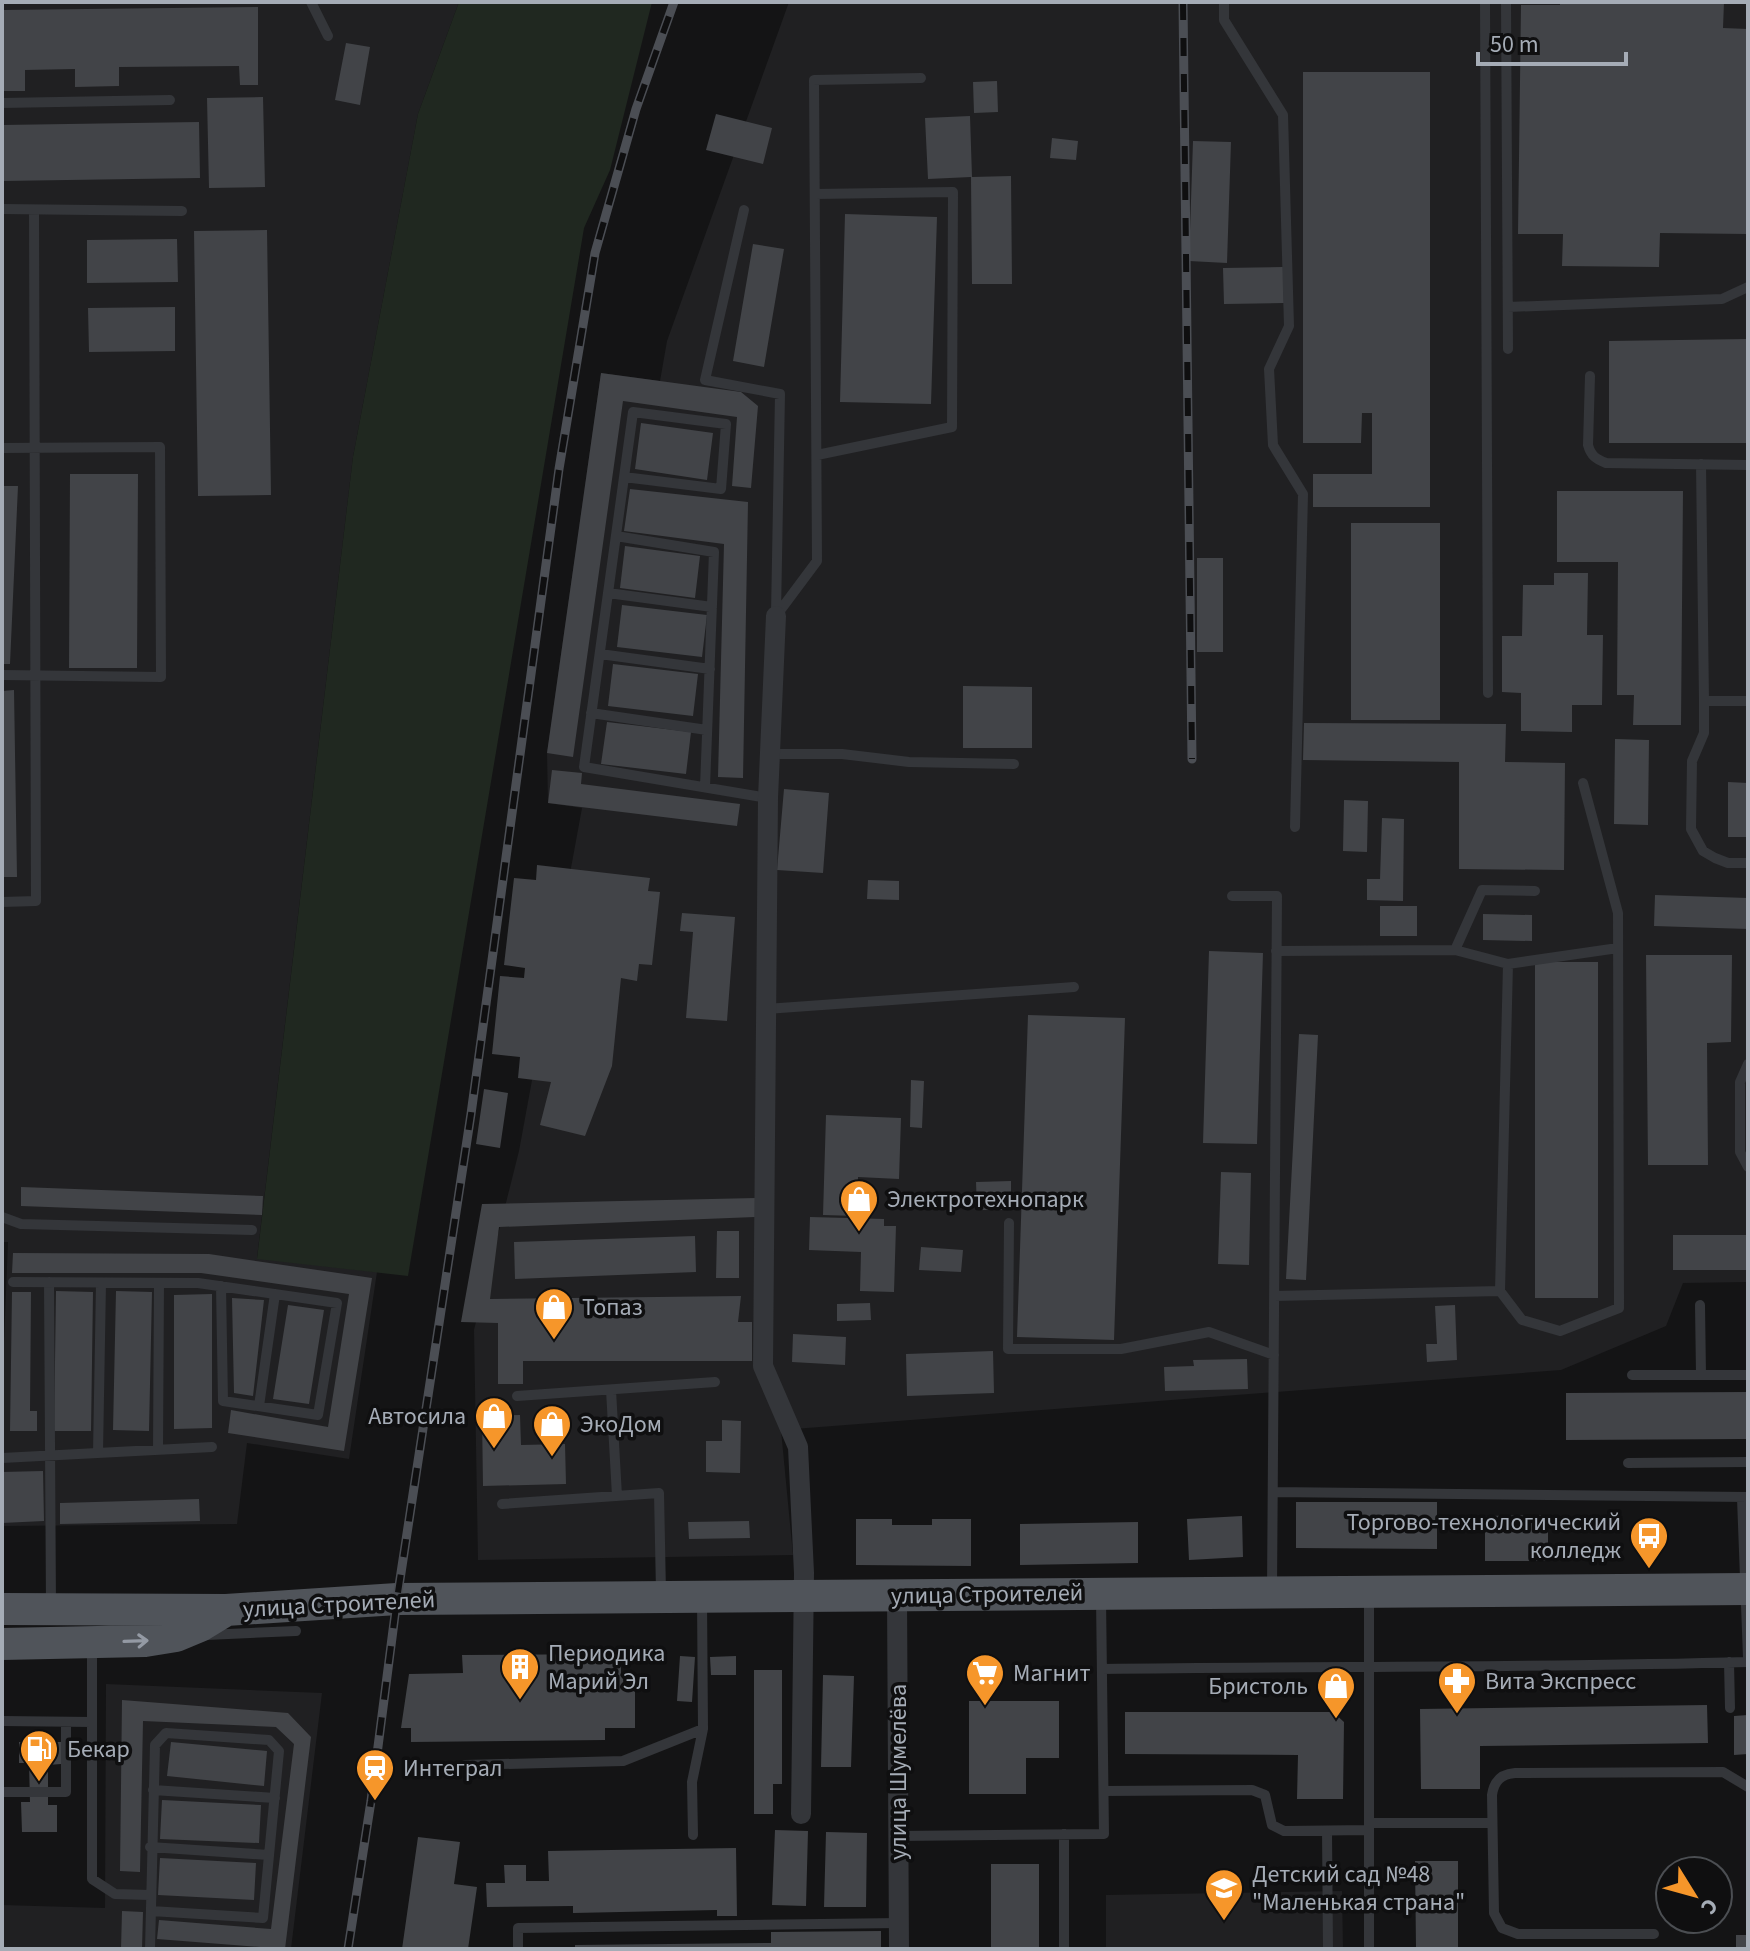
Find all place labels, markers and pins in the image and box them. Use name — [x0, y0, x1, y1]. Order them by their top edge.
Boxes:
shop icon: Электротехнопарк — [838, 1178, 880, 1233]
place label: Электротехнопарк — [887, 1182, 1084, 1217]
shop icon: Топаз — [533, 1286, 575, 1341]
place label: Топаз — [582, 1290, 643, 1325]
shop icon: Автосила — [473, 1395, 515, 1450]
place label: Автосила — [368, 1399, 466, 1434]
shop icon: ЭкоДом — [531, 1403, 573, 1458]
place label: ЭкоДом — [580, 1407, 662, 1442]
place label: Торгово-технологический колледж — [1346, 1505, 1621, 1568]
bus stop icon: Торгово-технологический колледж — [1628, 1515, 1670, 1570]
place label: Периодика Марий Эл — [548, 1636, 665, 1699]
building icon: Периодика Марий Эл — [499, 1646, 541, 1701]
supermarket icon: Магнит — [964, 1652, 1006, 1707]
place label: Магнит — [1013, 1656, 1091, 1691]
pharmacy icon: Вита Экспресс — [1436, 1660, 1478, 1715]
place label: Вита Экспресс — [1485, 1664, 1636, 1699]
shop icon: Бристоль — [1315, 1665, 1357, 1720]
place label: Бристоль — [1208, 1669, 1308, 1704]
fuel station icon: Бекар — [18, 1728, 60, 1783]
place label: Бекар — [67, 1732, 130, 1767]
station icon: Интеграл — [354, 1747, 396, 1802]
place label: Интеграл — [403, 1751, 503, 1786]
place label: Детский сад №48 "Маленькая страна" — [1252, 1857, 1465, 1920]
school or university icon: Детский сад №48 "Маленькая страна" — [1203, 1867, 1245, 1922]

